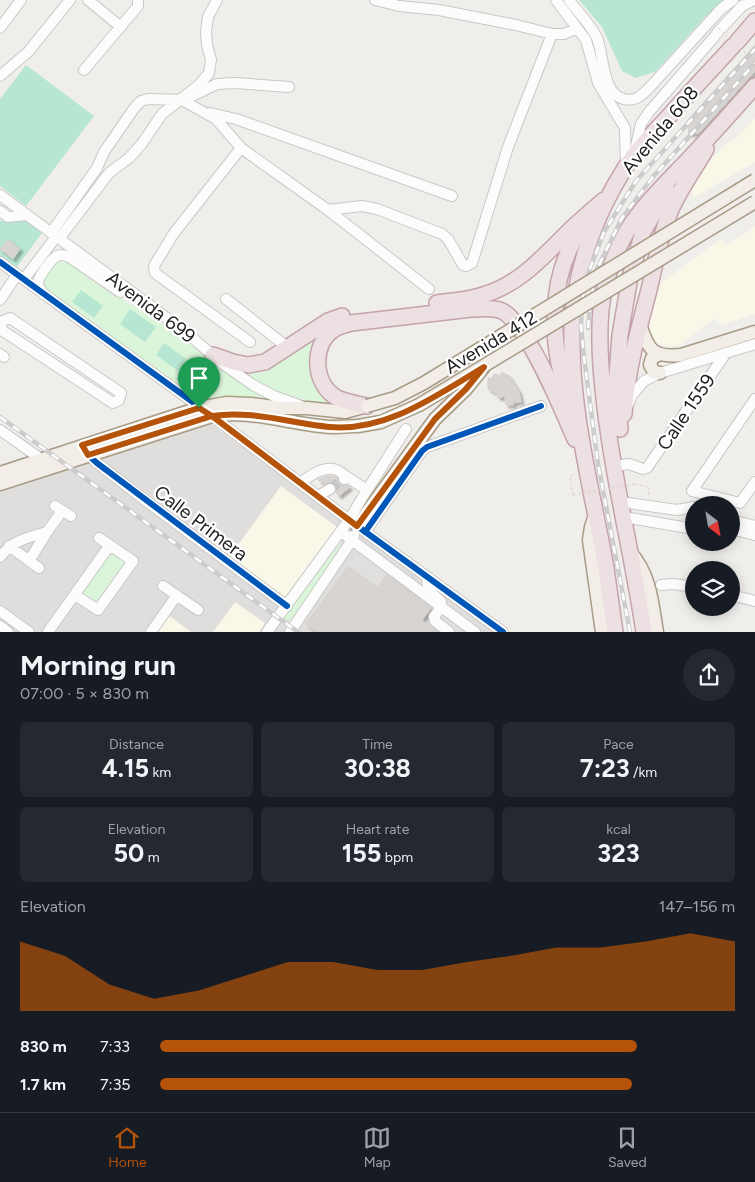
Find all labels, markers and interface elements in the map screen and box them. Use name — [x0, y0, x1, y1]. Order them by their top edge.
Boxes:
street label: Avenida 608 — [617, 81, 703, 179]
street label: Avenida 699 — [102, 266, 200, 348]
street label: Avenida 412 — [441, 305, 541, 379]
pin — [178, 357, 220, 408]
icon: arrive — [185, 364, 213, 392]
street label: Calle 1559 — [652, 369, 720, 455]
street label: Calle Primera — [150, 480, 252, 566]
north arrow — [685, 496, 740, 551]
map controls — [685, 496, 740, 616]
button: layers — [685, 561, 740, 616]
text: Morning run — [20, 648, 176, 682]
button: share — [683, 649, 735, 701]
text: 07:00 · 5 × 830 m — [20, 684, 149, 703]
text: Distance — [109, 736, 164, 753]
text: Time — [362, 736, 393, 753]
text: Pace — [603, 736, 634, 753]
text: 4.15 — [102, 753, 149, 783]
text: 30:38 — [344, 753, 411, 783]
text: 7:23 — [580, 753, 630, 783]
text: km — [149, 764, 171, 781]
text: /km — [630, 764, 657, 781]
text: Elevation — [108, 821, 165, 838]
text: Heart rate — [346, 821, 409, 838]
text: kcal — [606, 821, 631, 838]
text: 50 — [113, 838, 144, 868]
text: 155 — [342, 838, 381, 868]
text: 323 — [597, 838, 640, 868]
text: m — [144, 849, 160, 866]
text: bpm — [381, 849, 413, 866]
text: Elevation — [20, 897, 86, 916]
text: 147–156 m — [659, 897, 735, 916]
text: 830 m — [20, 1037, 67, 1056]
text: 7:33 — [100, 1037, 130, 1056]
text: 1.7 km — [20, 1075, 66, 1094]
text: 7:35 — [100, 1075, 131, 1094]
tab: Home — [108, 1124, 147, 1171]
tab: Map — [363, 1124, 391, 1171]
tab: Saved — [608, 1124, 647, 1171]

